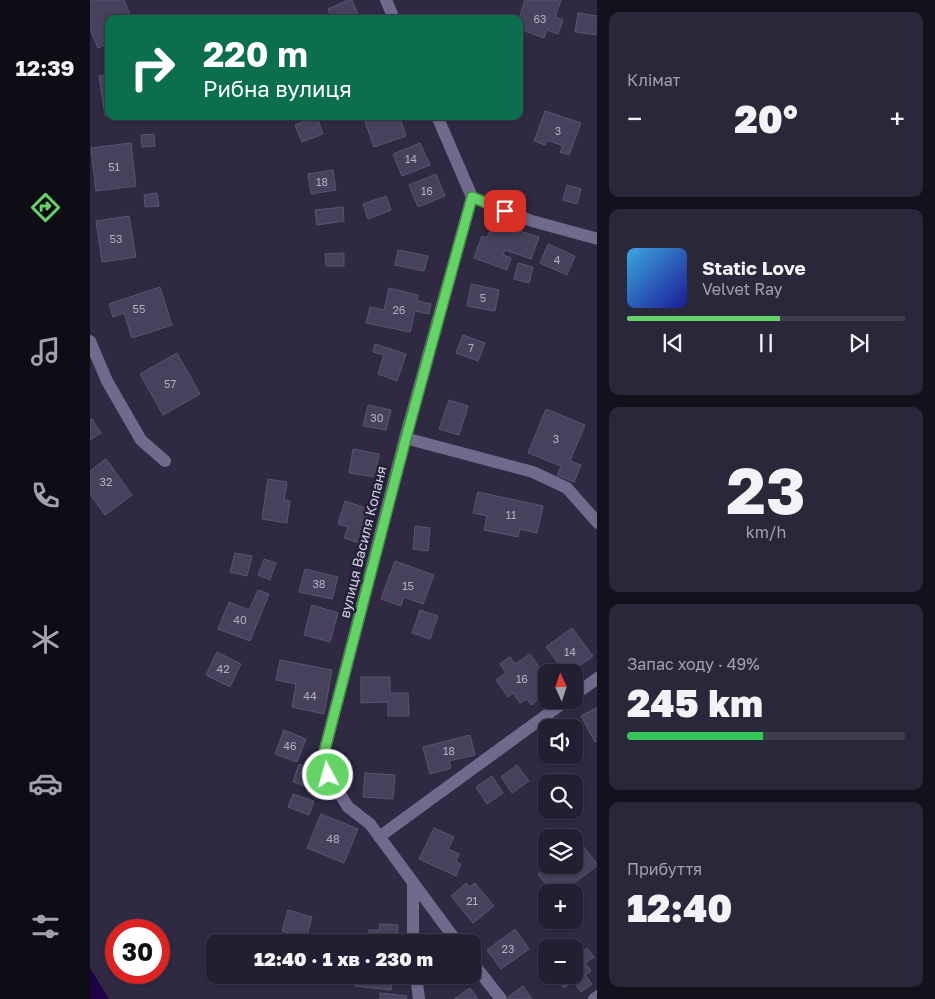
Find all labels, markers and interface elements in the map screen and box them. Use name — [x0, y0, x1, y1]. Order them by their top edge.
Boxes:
house number: 63 — [533, 12, 547, 25]
text: 220 m — [203, 33, 308, 75]
icon: right — [120, 35, 185, 100]
text: 12:39 — [15, 54, 75, 81]
text: Клімат — [627, 70, 680, 90]
text: Рибна вулиця — [203, 75, 352, 102]
text: 20° — [734, 96, 798, 141]
text: − — [627, 102, 642, 135]
text: + — [890, 102, 905, 135]
house number: 3 — [555, 124, 561, 137]
house number: 14 — [405, 152, 417, 165]
house number: 51 — [108, 160, 120, 173]
house number: 18 — [316, 175, 328, 188]
house number: 16 — [421, 184, 433, 197]
icon: directions — [28, 190, 63, 225]
pin — [484, 190, 526, 232]
icon: arrive — [491, 197, 519, 225]
house number: 53 — [110, 232, 122, 245]
house number: 4 — [554, 253, 561, 266]
text: Static Love — [702, 256, 806, 279]
text: Velvet Ray — [702, 279, 783, 299]
house number: 5 — [480, 291, 486, 304]
house number: 55 — [133, 302, 145, 315]
house number: 26 — [392, 303, 406, 316]
icon: previous — [659, 329, 687, 357]
icon: pause — [752, 329, 780, 357]
icon: next — [845, 329, 873, 357]
icon: music — [28, 334, 63, 369]
house number: 7 — [468, 341, 474, 354]
house number: 57 — [164, 377, 176, 390]
house number: 30 — [370, 411, 384, 424]
house number: 3 — [553, 432, 559, 445]
text: 23 — [726, 450, 806, 528]
street label: вулиця Василя Копаня — [335, 464, 390, 620]
house number: 32 — [100, 475, 112, 488]
icon: phone — [28, 478, 63, 513]
house number: 11 — [506, 508, 516, 521]
text: km/h — [746, 522, 786, 542]
house number: 38 — [312, 577, 326, 590]
house number: 15 — [402, 579, 414, 592]
house number: 40 — [233, 613, 247, 626]
icon: climate — [28, 622, 63, 657]
house number: 14 — [564, 645, 576, 658]
text: Запас ходу · 49% — [627, 654, 760, 674]
house number: 42 — [216, 662, 230, 675]
north arrow — [538, 664, 582, 709]
map controls — [538, 664, 583, 984]
house number: 16 — [516, 672, 528, 685]
text: 245 km — [627, 680, 763, 725]
house number: 44 — [303, 689, 317, 702]
button: sound — [538, 719, 583, 764]
house number: 46 — [283, 739, 297, 752]
house number: 18 — [443, 744, 455, 757]
position arrow — [301, 748, 353, 800]
icon: car — [28, 766, 63, 801]
button: search — [538, 774, 583, 819]
button: layers — [538, 829, 583, 874]
house number: 48 — [326, 832, 340, 845]
text: Прибуття — [627, 859, 702, 879]
button: + — [538, 884, 583, 929]
text: 12:40 — [627, 885, 732, 930]
house number: 21 — [466, 894, 478, 907]
icon: filters — [28, 909, 63, 944]
speed limit sign: 30 — [105, 919, 170, 984]
button: − — [538, 939, 583, 984]
house number: 23 — [502, 942, 514, 955]
text: 12:40 · 1 хв · 230 m — [254, 947, 433, 970]

